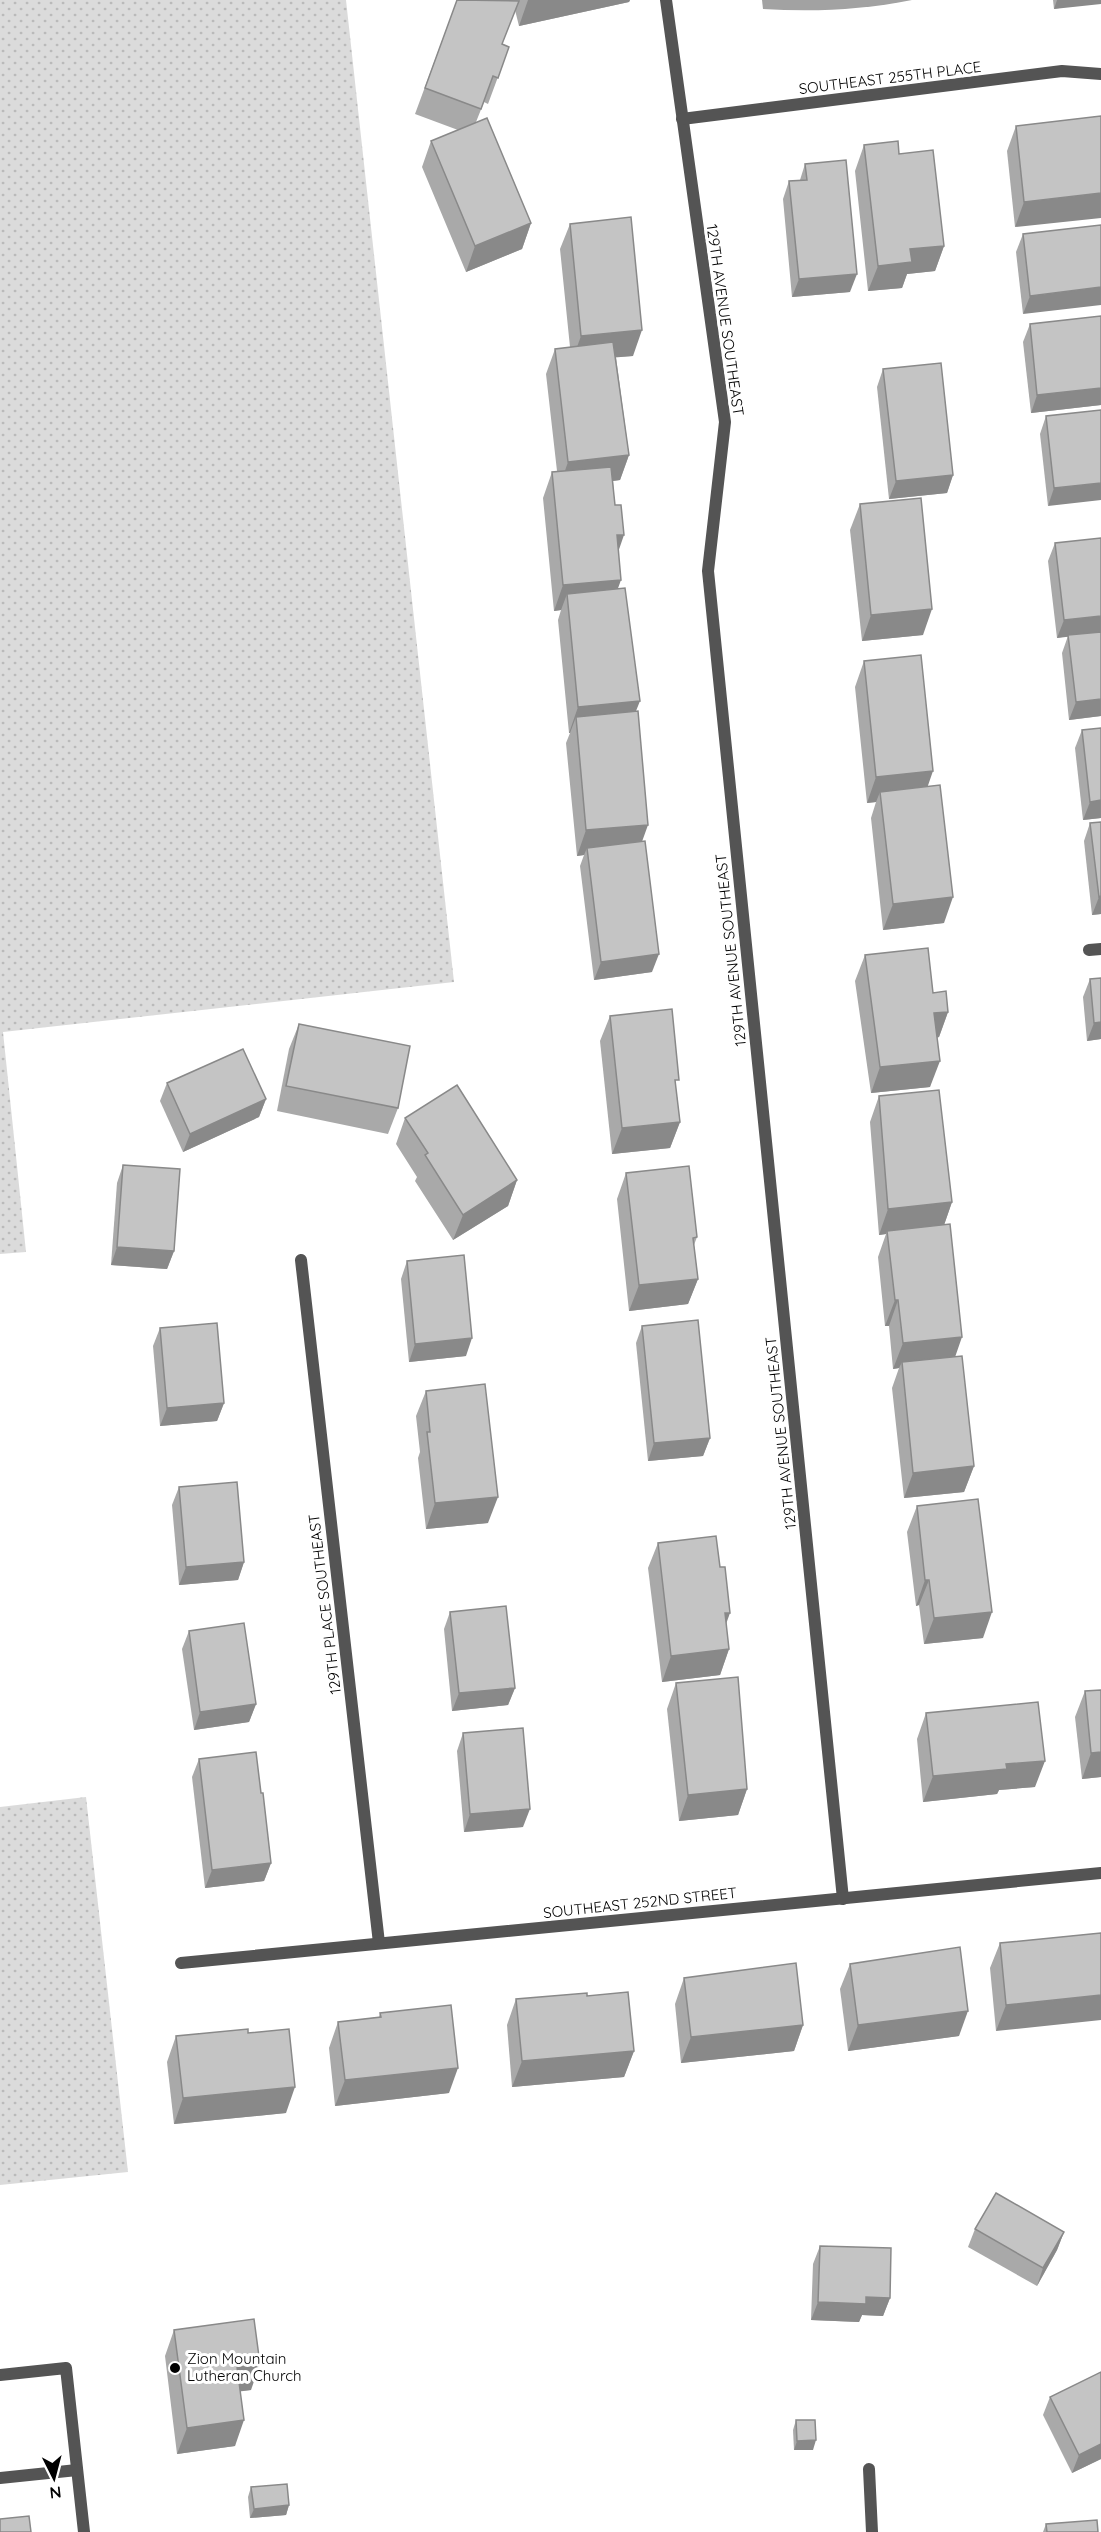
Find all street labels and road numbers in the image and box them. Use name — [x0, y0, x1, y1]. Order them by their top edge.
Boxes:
street label: SOUTHEAST 255TH PLACE — [798, 57, 982, 98]
street label: 129TH AVENUE SOUTHEAST — [703, 223, 748, 417]
street label: 129TH AVENUE SOUTHEAST — [711, 853, 750, 1047]
street label: 129TH AVENUE SOUTHEAST — [761, 1336, 800, 1530]
street label: 129TH PLACE SOUTHEAST — [304, 1513, 345, 1695]
street label: SOUTHEAST 252ND STREET — [542, 1883, 738, 1922]

